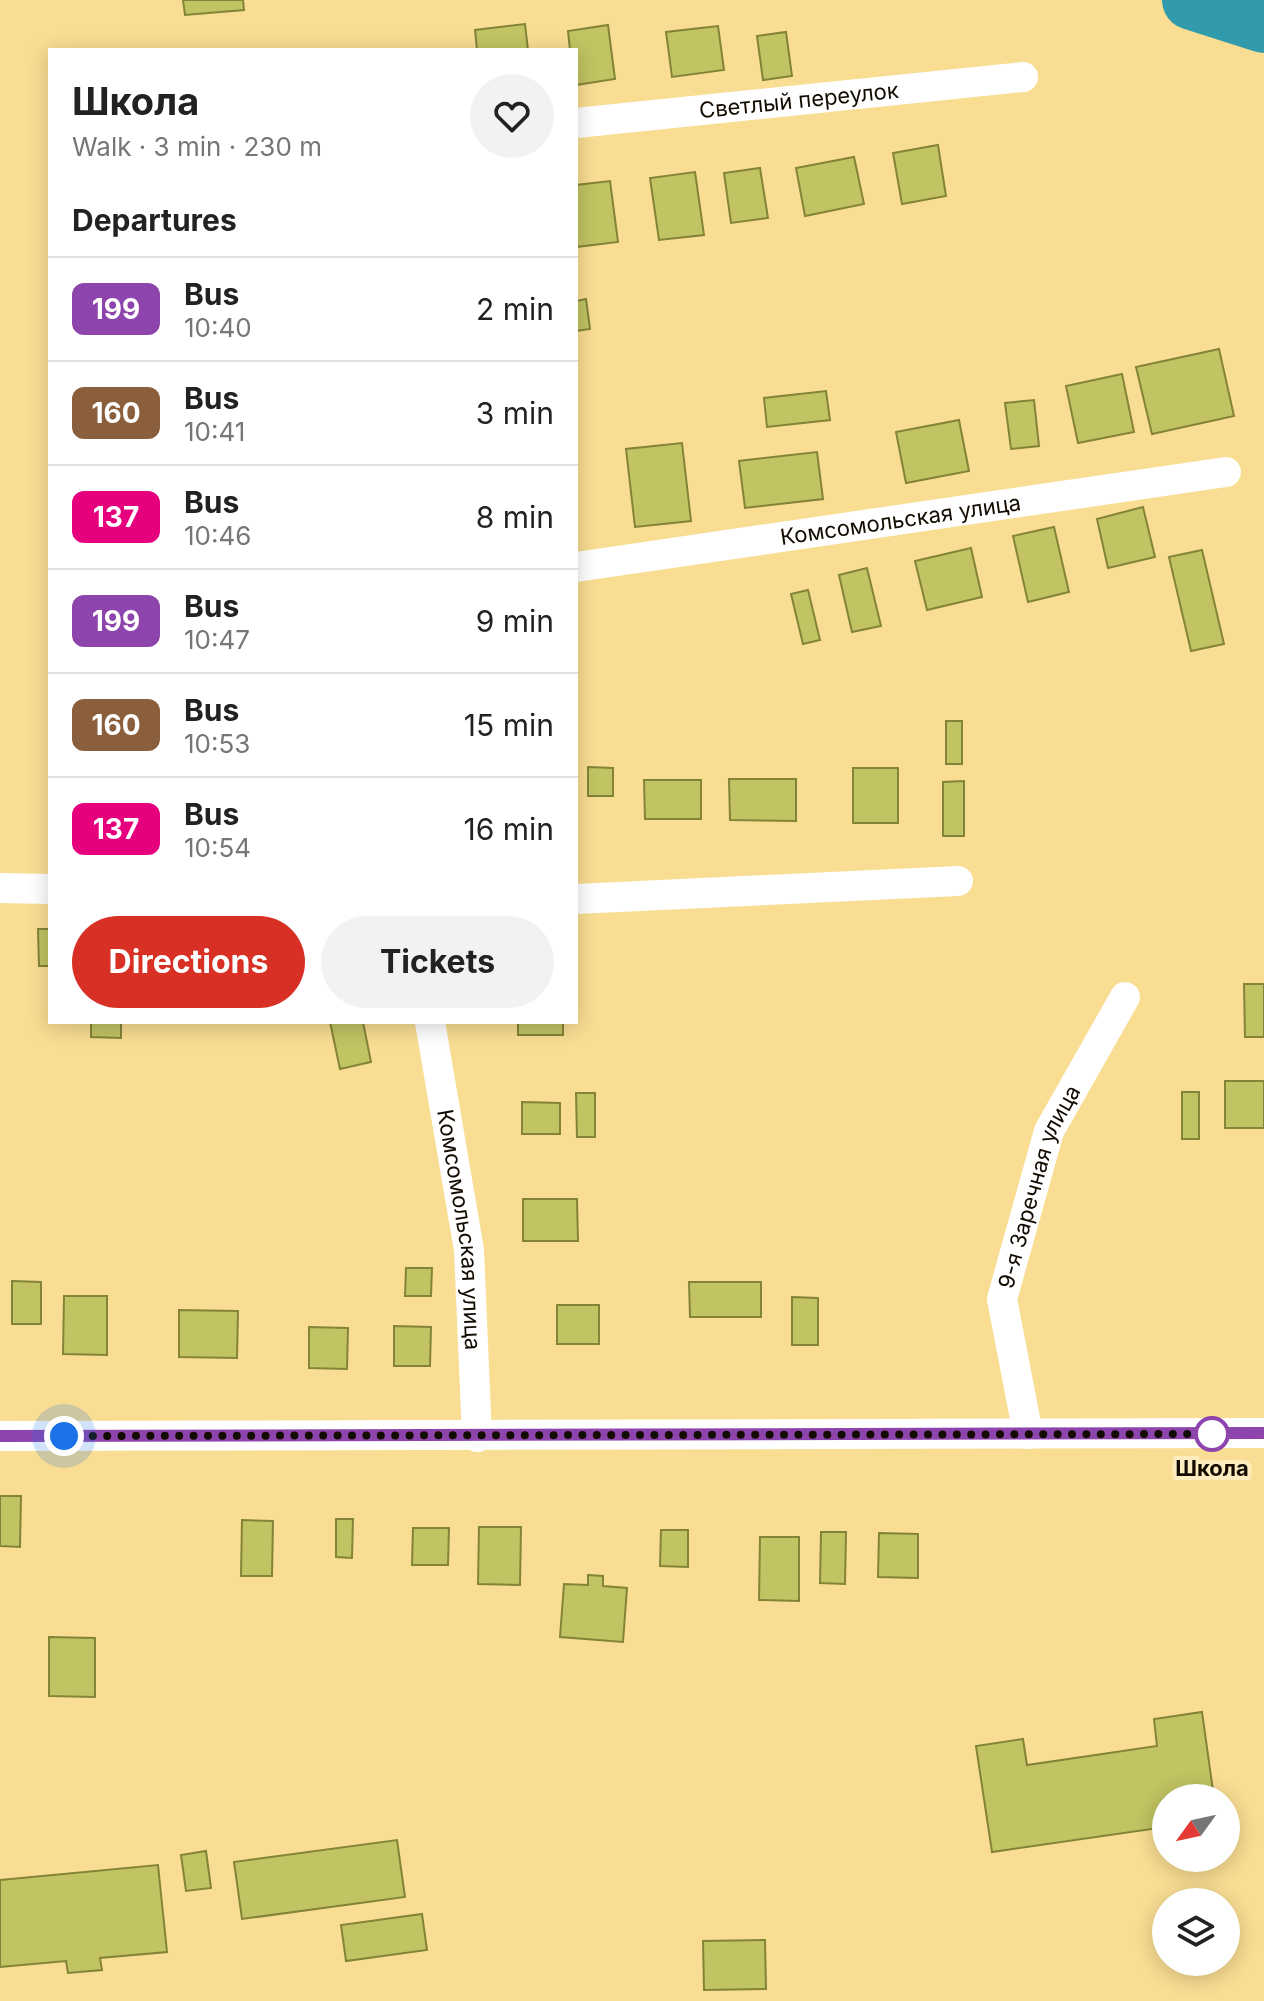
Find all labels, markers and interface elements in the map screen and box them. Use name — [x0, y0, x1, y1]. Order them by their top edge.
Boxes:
button: heart — [470, 74, 554, 158]
street label: Светлый переулок — [698, 77, 900, 123]
text: Школа — [72, 78, 199, 124]
text: Walk · 3 min · 230 m — [72, 131, 322, 162]
text: Departures — [72, 202, 237, 238]
text: Bus — [184, 276, 239, 312]
text: 2 min — [476, 291, 554, 327]
text: 199 — [92, 292, 140, 326]
text: 10:40 — [184, 312, 252, 343]
text: Bus — [184, 380, 239, 416]
text: 3 min — [476, 395, 554, 431]
text: 160 — [91, 396, 141, 430]
text: 10:41 — [184, 416, 245, 447]
text: Bus — [184, 484, 239, 520]
street label: Комсомольская улица — [779, 489, 1023, 550]
text: 8 min — [476, 499, 554, 535]
text: 137 — [93, 500, 139, 534]
text: 10:46 — [184, 520, 251, 551]
text: Bus — [184, 588, 239, 624]
text: 9 min — [476, 603, 554, 639]
text: 199 — [92, 604, 140, 638]
text: 10:47 — [184, 624, 250, 655]
text: Bus — [184, 692, 239, 728]
text: 15 min — [464, 707, 554, 743]
text: 160 — [91, 708, 141, 742]
text: 10:53 — [184, 728, 250, 759]
text: Bus — [184, 796, 239, 832]
text: 16 min — [463, 811, 554, 847]
text: 137 — [93, 812, 139, 846]
text: 10:54 — [184, 832, 251, 863]
button: Directions — [72, 916, 305, 1008]
button: Tickets — [321, 916, 554, 1008]
street label: 9-я Заречная улица — [993, 1080, 1085, 1291]
street label: Комсомольская улица — [432, 1107, 486, 1351]
your location — [44, 1416, 84, 1456]
marker: Школа — [1195, 1417, 1229, 1451]
place label: Школа — [1175, 1455, 1249, 1481]
north arrow — [1152, 1784, 1240, 1872]
map controls — [1152, 1784, 1240, 1976]
button: layers — [1152, 1888, 1240, 1976]

